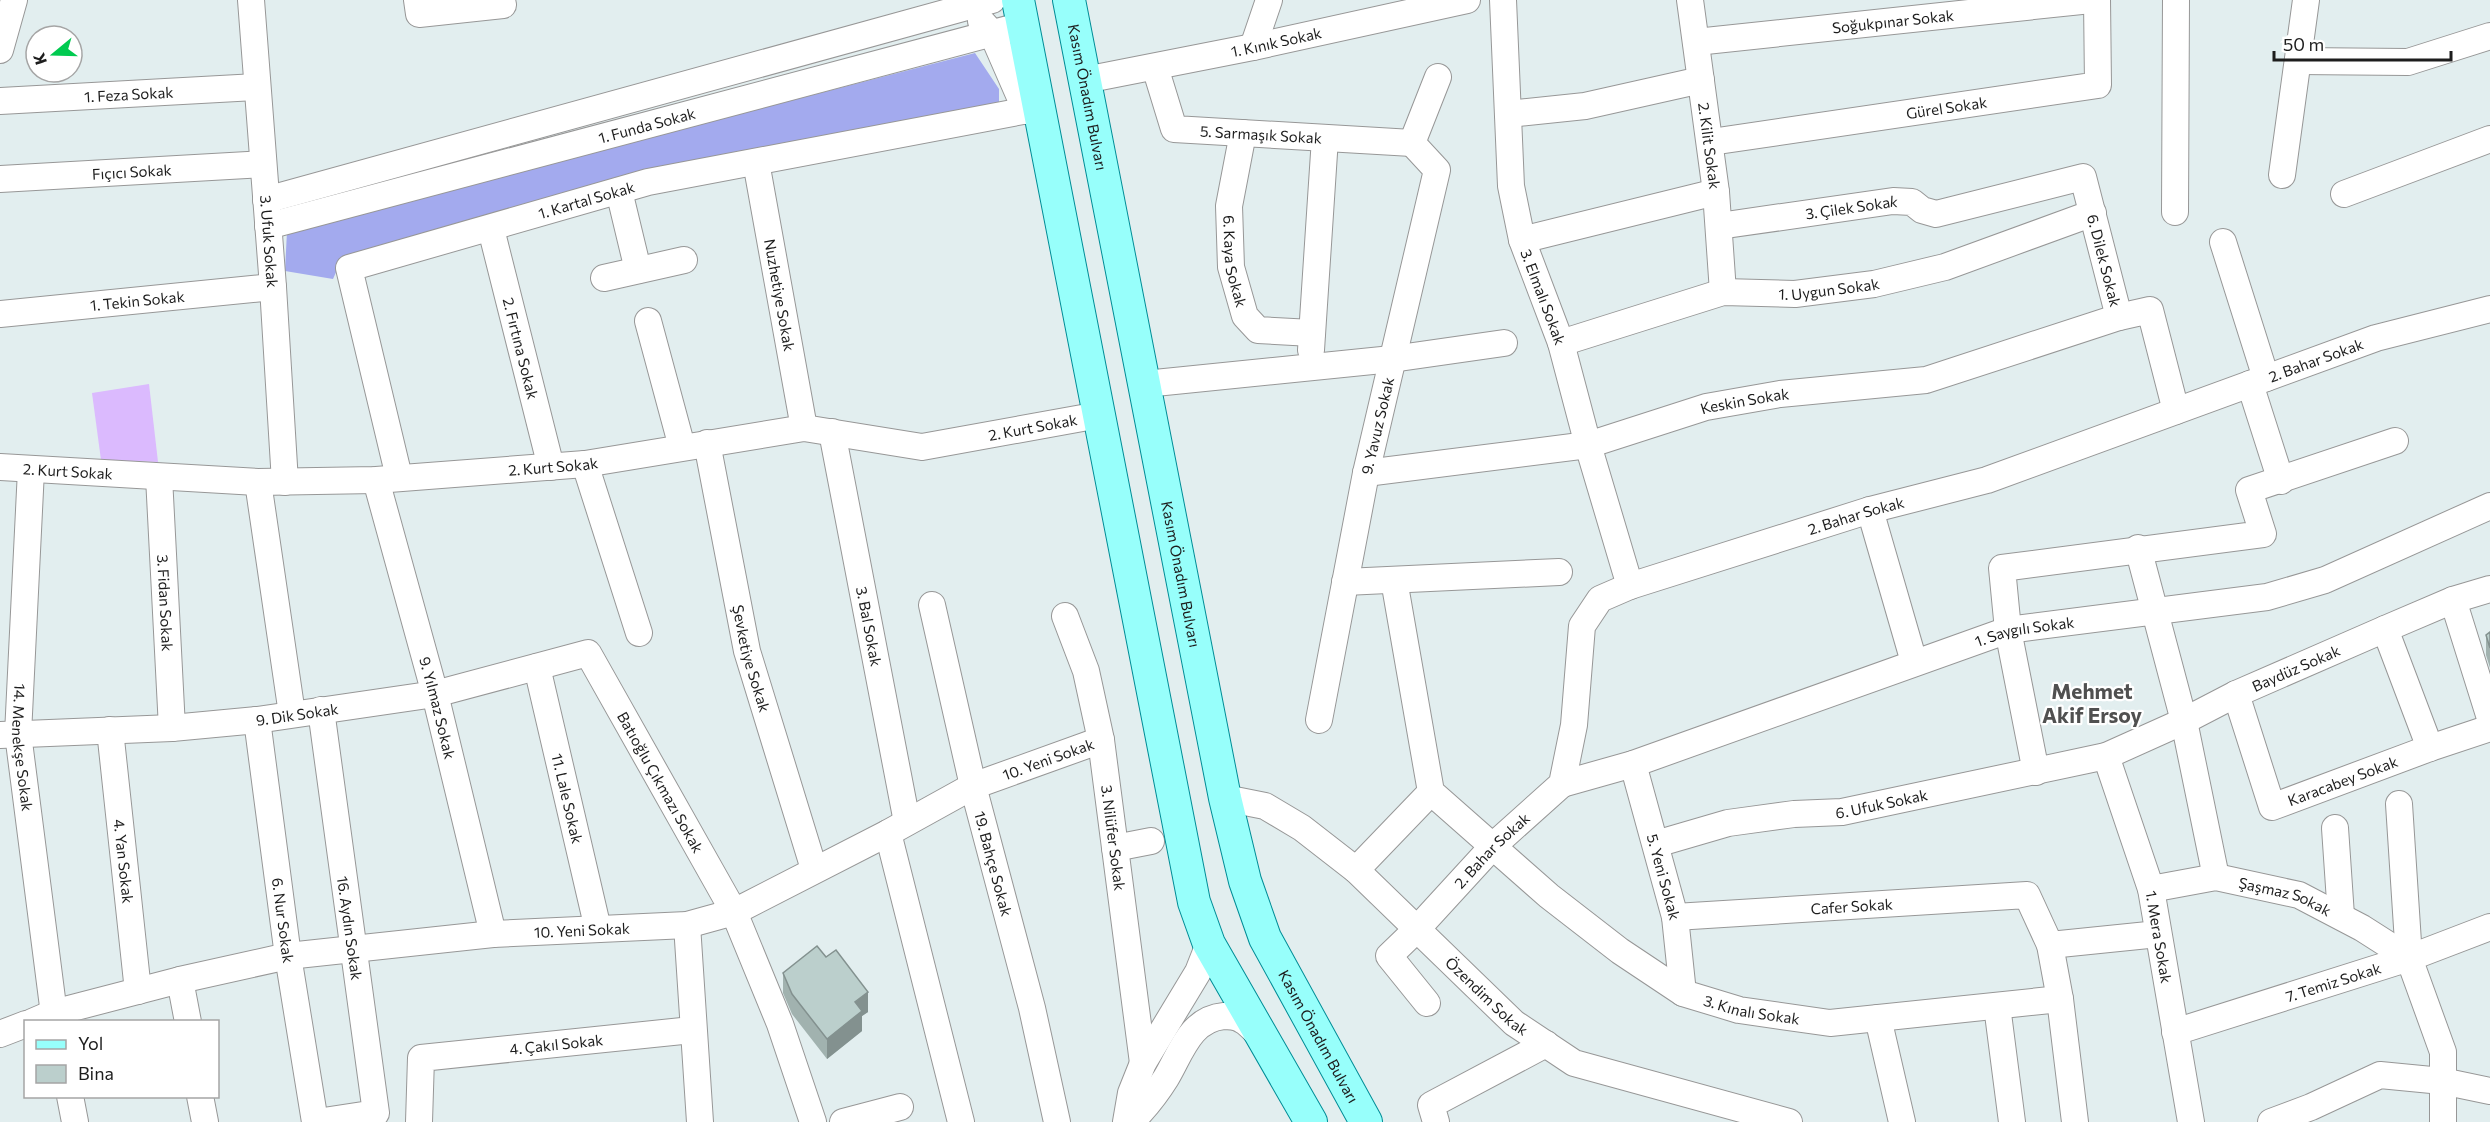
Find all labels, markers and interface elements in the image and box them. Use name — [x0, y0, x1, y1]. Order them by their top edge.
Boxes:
street label: Soğukpınar Sokak — [1831, 6, 1955, 36]
street label: Kasım Önadım Bulvarı — [1065, 22, 1111, 172]
street label: 1. Kınık Sokak — [1229, 23, 1323, 60]
north arrow — [24, 24, 84, 84]
scale bar — [2274, 24, 2451, 62]
text: 50 m — [2283, 33, 2324, 55]
text: K — [29, 51, 50, 67]
street label: 1. Feza Sokak — [84, 83, 174, 105]
street label: Gürel Sokak — [1905, 92, 1988, 122]
street label: 2. Kilit Sokak — [1695, 101, 1725, 190]
street label: 1. Funda Sokak — [596, 104, 697, 147]
street label: 5. Sarmaşık Sokak — [1200, 122, 1322, 147]
street label: Fıçıcı Sokak — [92, 160, 172, 183]
street label: 1. Kartal Sokak — [536, 177, 637, 222]
street label: 3. Çilek Sokak — [1804, 192, 1898, 223]
street label: 3. Ufuk Sokak — [257, 194, 282, 288]
street label: 6. Dilek Sokak — [2084, 212, 2125, 309]
street label: 6. Kaya Sokak — [1220, 215, 1251, 309]
street label: Nuzhetiye Sokak — [761, 237, 799, 352]
street label: 3. Elmalı Sokak — [1517, 246, 1570, 347]
street label: 1. Uygun Sokak — [1778, 274, 1881, 303]
street label: 1. Tekin Sokak — [89, 287, 185, 314]
street label: 2. Fırtına Sokak — [500, 296, 543, 401]
street label: 2. Bahar Sokak — [2266, 334, 2366, 385]
street label: 9. Yavuz Sokak — [1357, 375, 1397, 476]
street label: Keskin Sokak — [1698, 384, 1790, 417]
street label: 2. Kurt Sokak — [987, 410, 1079, 444]
street label: 2. Kurt Sokak — [507, 453, 599, 479]
street label: 2. Kurt Sokak — [22, 459, 113, 483]
street label: 2. Bahar Sokak — [1805, 493, 1906, 538]
street label: Kasım Önadım Bulvarı — [1158, 499, 1204, 649]
street label: 3. Fidan Sokak — [154, 554, 177, 652]
street label: 3. Bal Sokak — [853, 585, 886, 668]
street label: Şevketiye Sokak — [729, 603, 774, 714]
street label: 1. Saygılı Sokak — [1972, 613, 2075, 650]
street label: Baydüz Sokak — [2249, 641, 2343, 695]
street label: 9. Yılmaz Sokak — [416, 655, 459, 761]
district label: Mehmet Akif Ersoy — [2042, 678, 2142, 727]
street label: 14. Menekşe Sokak — [9, 683, 37, 812]
street label: 9. Dik Sokak — [255, 699, 339, 729]
street label: Batıoğlu Çıkmazı Sokak — [614, 708, 708, 856]
street label: 10. Yeni Sokak — [1000, 734, 1096, 784]
street label: 11. Lale Sokak — [548, 752, 587, 845]
street label: Karacabey Sokak — [2285, 752, 2400, 809]
street label: 3. Nilüfer Sokak — [1098, 784, 1129, 892]
street label: 6. Ufuk Sokak — [1835, 785, 1929, 821]
street label: 19. Bahçe Sokak — [971, 809, 1016, 918]
street label: 2. Bahar Sokak — [1450, 809, 1533, 892]
street label: 4. Yan Sokak — [111, 818, 138, 904]
street label: 5. Yeni Sokak — [1644, 832, 1684, 922]
street label: Şaşmaz Sokak — [2237, 873, 2334, 919]
street label: 16. Aydın Sokak — [334, 875, 366, 981]
street label: 6. Nur Sokak — [269, 877, 298, 964]
street label: 1. Mera Sokak — [2142, 889, 2176, 985]
street label: Cafer Sokak — [1810, 894, 1893, 918]
street label: 10. Yeni Sokak — [534, 919, 630, 941]
street label: Özendim Sokak — [1442, 953, 1532, 1039]
street label: 7. Temiz Sokak — [2283, 958, 2383, 1005]
street label: Kasım Önadım Bulvarı — [1275, 967, 1363, 1106]
street label: 3. Kınalı Sokak — [1702, 991, 1801, 1028]
legend — [24, 1020, 219, 1098]
street label: 4. Çakıl Sokak — [509, 1030, 604, 1058]
text: Yol — [78, 1032, 103, 1054]
text: Bina — [78, 1062, 114, 1084]

